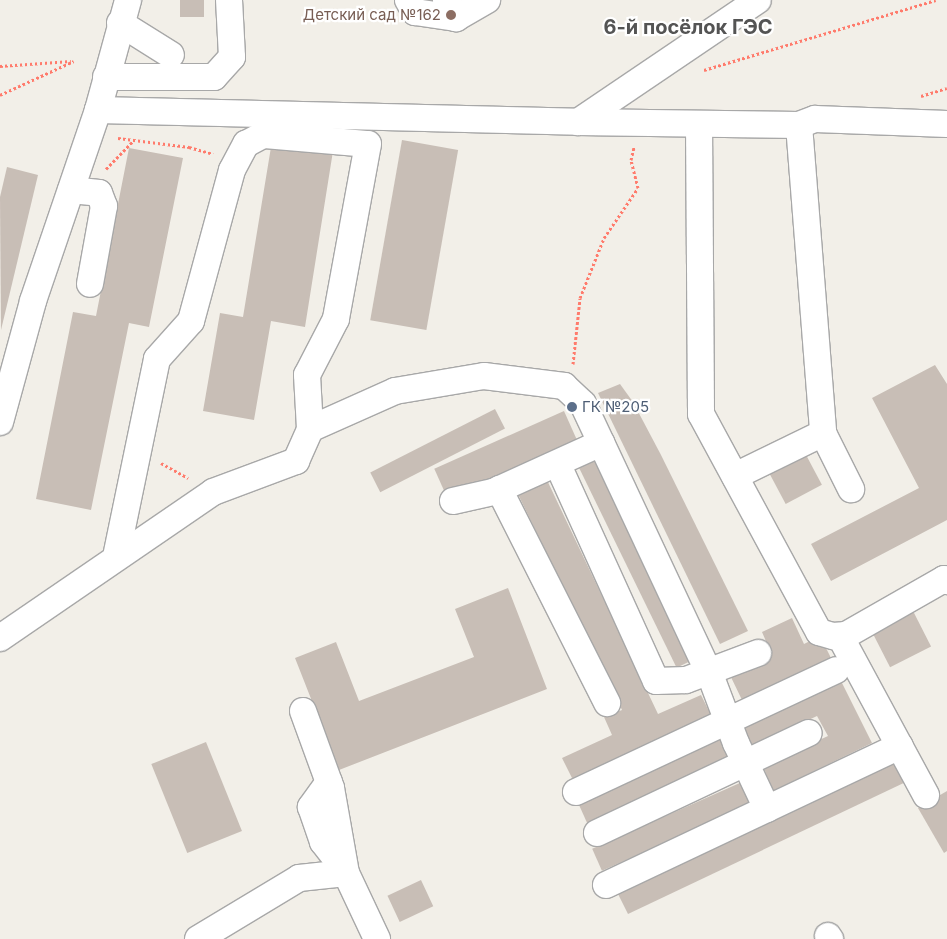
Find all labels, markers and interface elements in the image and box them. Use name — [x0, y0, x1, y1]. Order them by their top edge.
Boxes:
place label: Детский сад №162 — [303, 6, 441, 24]
marker: Детский сад №162 — [445, 9, 457, 21]
district label: 6-й посёлок ГЭС — [603, 15, 773, 39]
place label: ГК №205 — [582, 398, 649, 416]
marker: ГК №205 — [566, 401, 578, 413]

